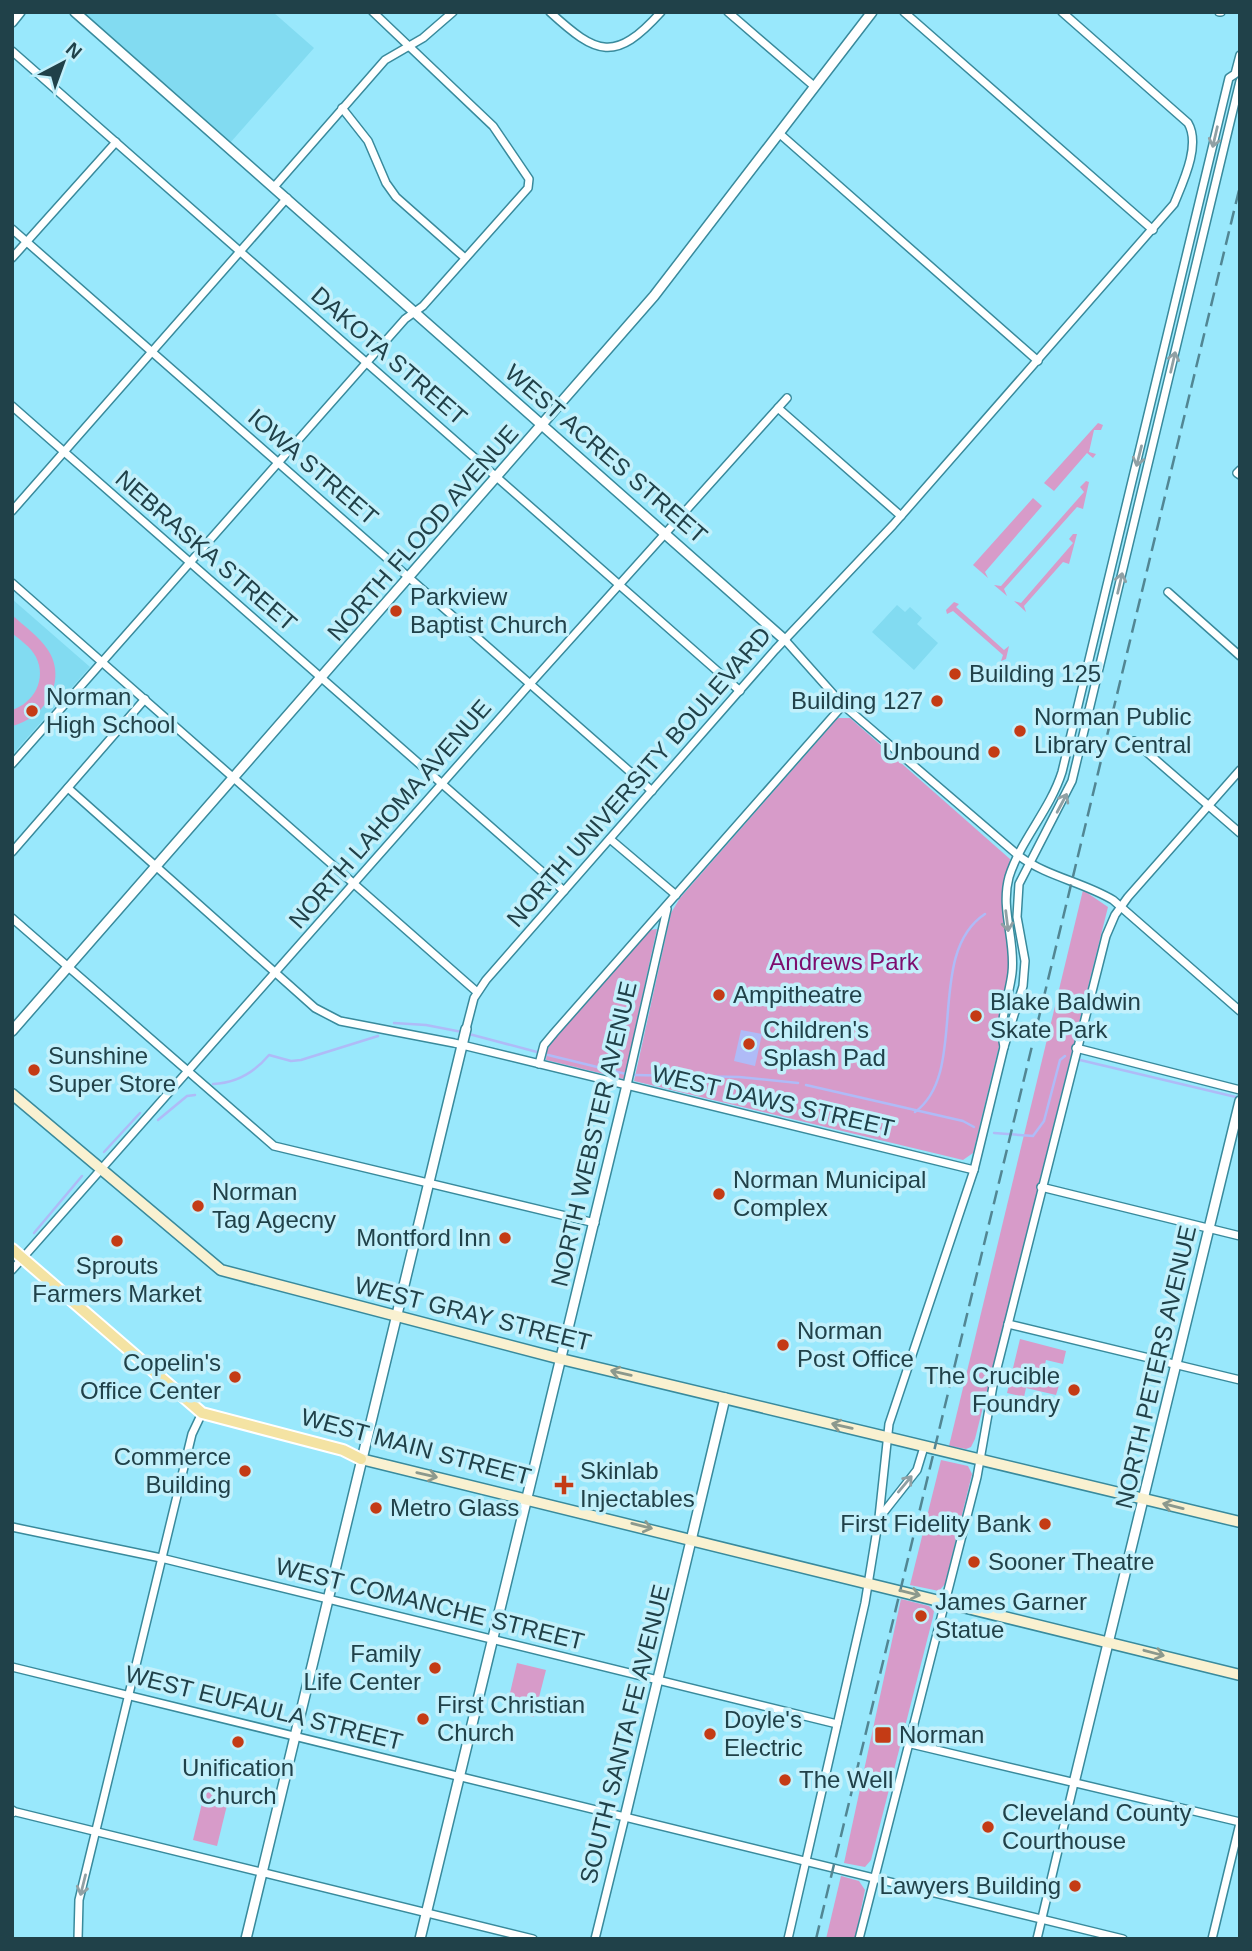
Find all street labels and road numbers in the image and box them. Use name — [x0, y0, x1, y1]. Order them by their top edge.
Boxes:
street label: DAKOTA STREET — [306, 281, 473, 431]
street label: WEST ACRES STREET — [500, 359, 713, 549]
street label: IOWA STREET — [243, 403, 384, 531]
street label: NORTH FLOOD AVENUE — [322, 419, 524, 646]
street label: NEBRASKA STREET — [110, 465, 303, 637]
street label: NORTH UNIVERSITY BOULEVARD — [501, 621, 776, 932]
street label: NORTH LAHOMA AVENUE — [283, 694, 496, 933]
street label: NORTH WEBSTER AVENUE — [545, 979, 642, 1289]
street label: WEST DAWS STREET — [649, 1059, 897, 1142]
street label: NORTH PETERS AVENUE — [1110, 1223, 1201, 1511]
street label: WEST GRAY STREET — [352, 1271, 594, 1356]
street label: WEST MAIN STREET — [298, 1403, 534, 1490]
street label: WEST COMANCHE STREET — [273, 1552, 587, 1655]
street label: SOUTH SANTA FE AVENUE — [574, 1582, 675, 1886]
street label: WEST EUFAULA STREET — [123, 1660, 406, 1755]

